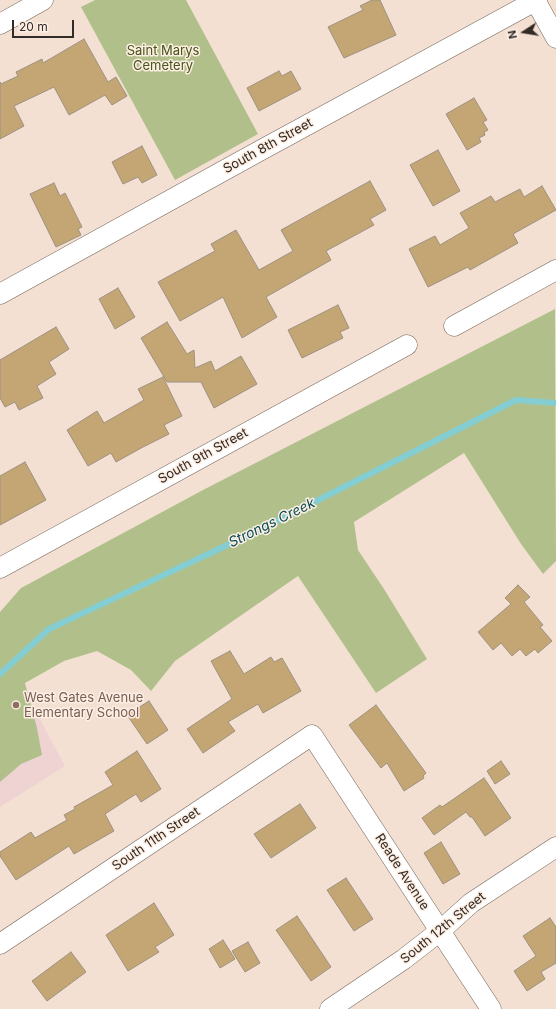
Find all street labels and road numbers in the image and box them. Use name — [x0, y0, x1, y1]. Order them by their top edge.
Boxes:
street label: South 8th Street — [221, 115, 315, 177]
street label: South 9th Street — [156, 425, 250, 487]
street label: South 11th Street — [109, 804, 203, 874]
street label: Reade Avenue — [371, 831, 433, 913]
street label: South 12th Street — [397, 889, 489, 967]

